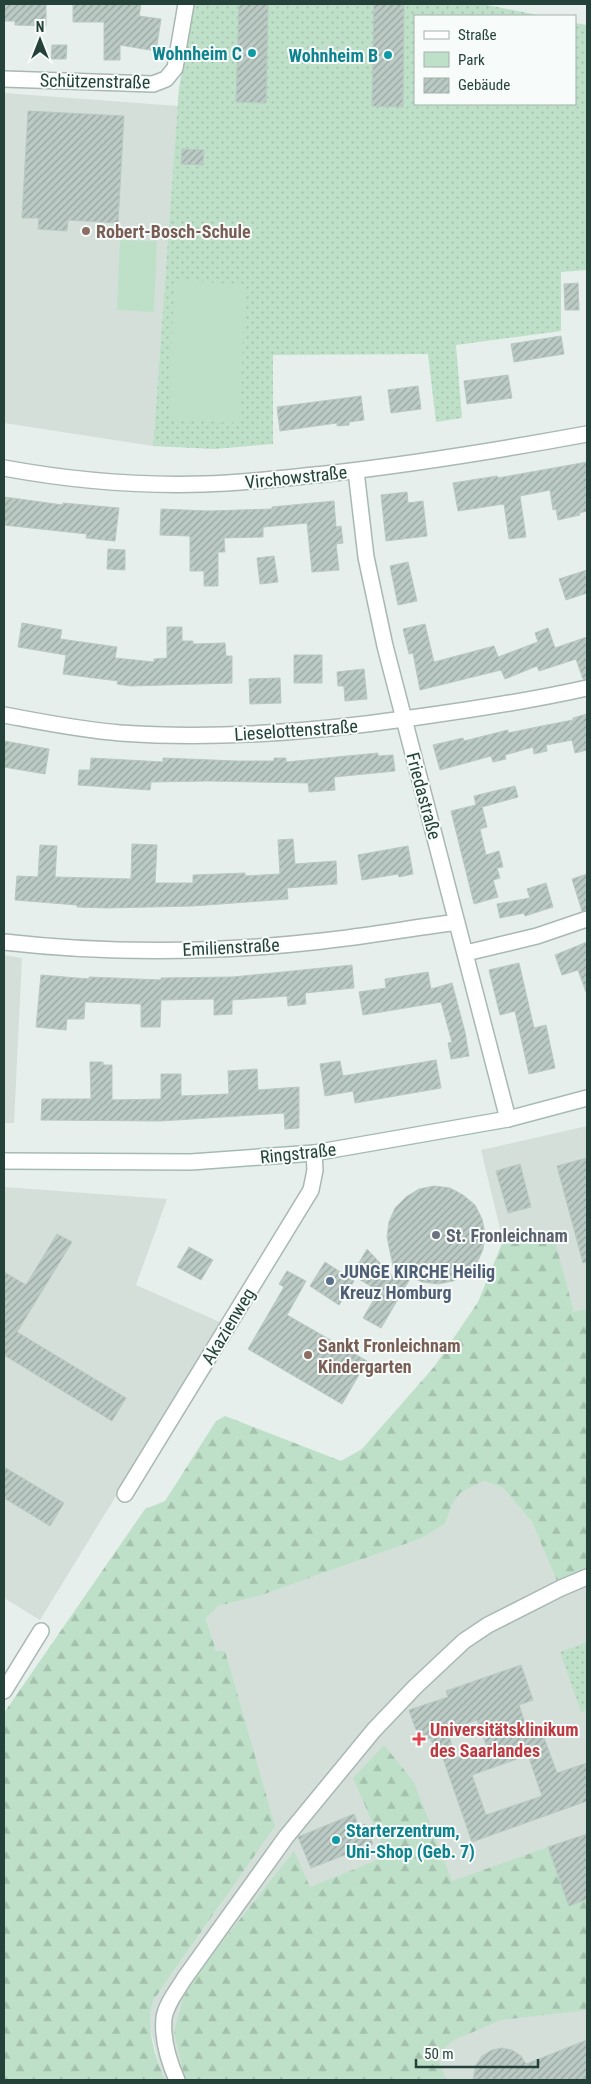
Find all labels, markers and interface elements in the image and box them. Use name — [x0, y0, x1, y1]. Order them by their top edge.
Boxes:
north arrow — [15, 15, 65, 65]
legend — [414, 15, 576, 105]
text: N — [36, 19, 44, 35]
text: Straße — [458, 26, 497, 44]
place label: Wohnheim C — [152, 43, 242, 64]
place label: Wohnheim B — [289, 45, 378, 66]
marker: Wohnheim C — [246, 47, 258, 59]
marker: Wohnheim B — [382, 49, 394, 61]
text: Park — [458, 51, 485, 69]
street label: Schützenstraße — [40, 70, 150, 92]
text: Gebäude — [458, 76, 510, 94]
place label: Robert-Bosch-Schule — [96, 221, 251, 242]
marker: Robert-Bosch-Schule — [80, 225, 92, 237]
street label: Virchowstraße — [244, 461, 348, 493]
street label: Lieselottenstraße — [233, 715, 359, 745]
street label: Friedastraße — [402, 750, 446, 842]
street label: Emilienstraße — [182, 934, 280, 960]
street label: Ringstraße — [259, 1139, 337, 1167]
place label: St. Fronleichnam — [446, 1225, 568, 1246]
marker: St. Fronleichnam — [430, 1229, 442, 1241]
place label: JUNGE KIRCHE Heilig Kreuz Homburg — [340, 1261, 495, 1303]
marker: JUNGE KIRCHE Heilig Kreuz Homburg — [324, 1275, 336, 1287]
street label: Akazienweg — [197, 1284, 259, 1368]
place label: Sankt Fronleichnam Kindergarten — [318, 1335, 461, 1377]
marker: Sankt Fronleichnam Kindergarten — [302, 1349, 314, 1361]
place label: Universitätsklinikum des Saarlandes — [430, 1719, 578, 1761]
marker: Universitätsklinikum des Saarlandes — [412, 1732, 426, 1746]
place label: Starterzentrum, Uni-Shop (Geb. 7) — [346, 1820, 475, 1863]
marker: Starterzentrum, Uni-Shop (Geb. 7) — [330, 1834, 342, 1846]
scale bar — [416, 2036, 538, 2068]
text: 50 m — [424, 2045, 454, 2063]

